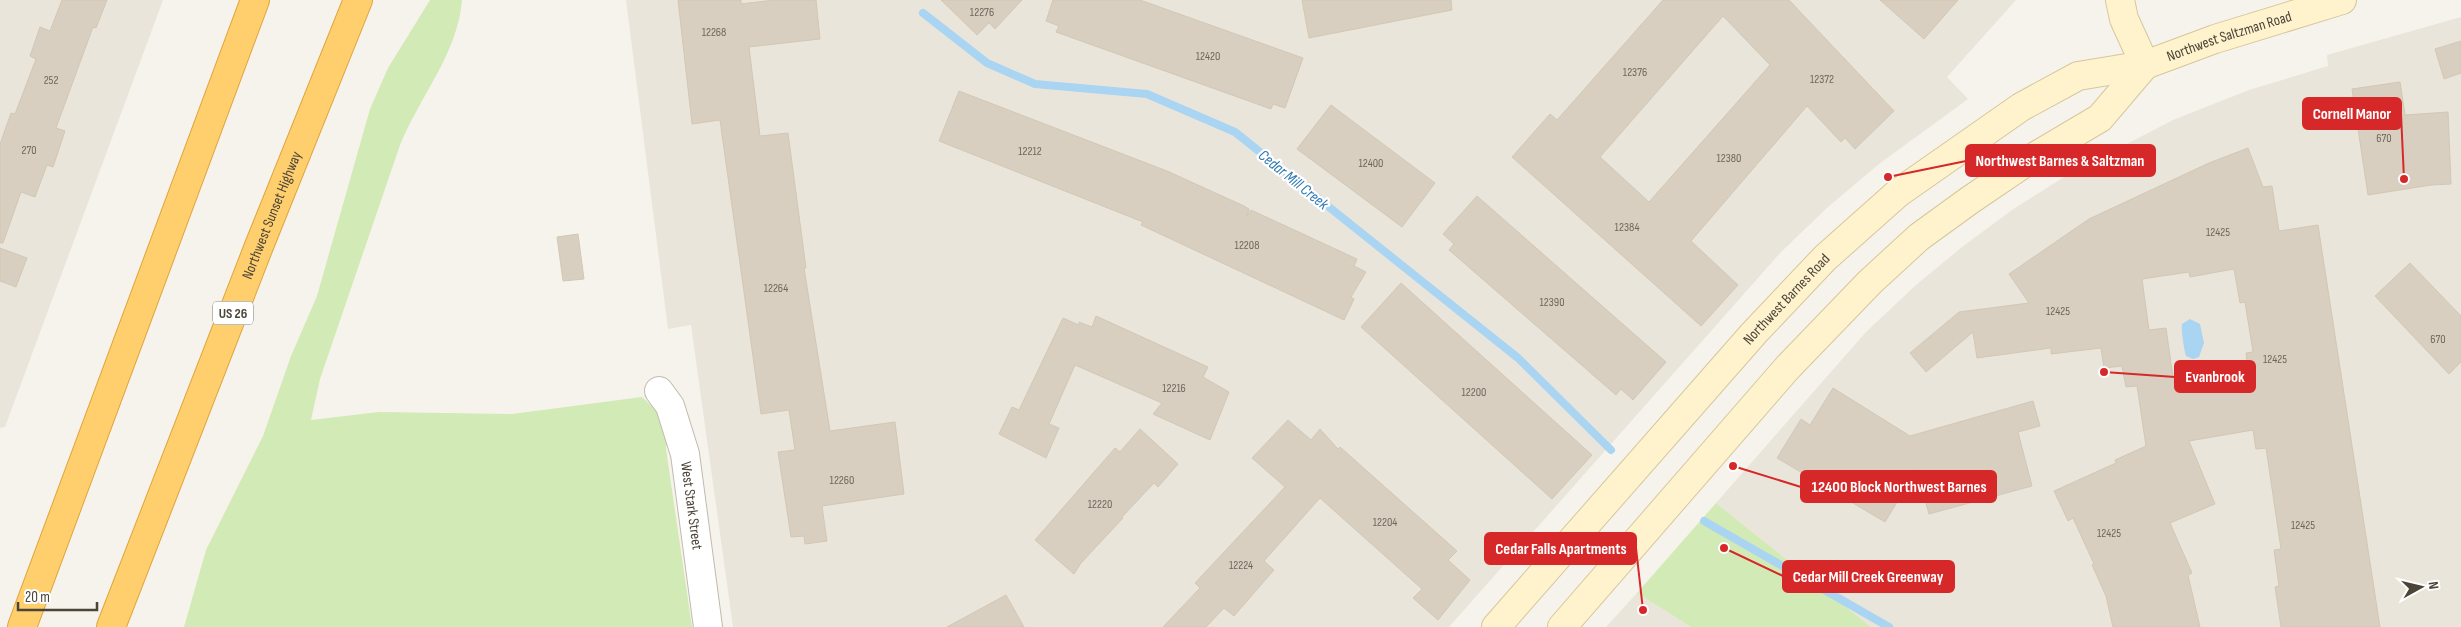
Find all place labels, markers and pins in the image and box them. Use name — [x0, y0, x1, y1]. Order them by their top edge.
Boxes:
callout: Cornell Manor — [2303, 98, 2401, 129]
callout: Northwest Barnes & Saltzman — [1966, 145, 2155, 176]
callout: Evanbrook — [2175, 361, 2255, 392]
callout: 12400 Block Northwest Barnes — [1801, 471, 1996, 502]
callout: Cedar Falls Apartments — [1485, 533, 1636, 564]
callout: Cedar Mill Creek Greenway — [1783, 561, 1954, 592]

